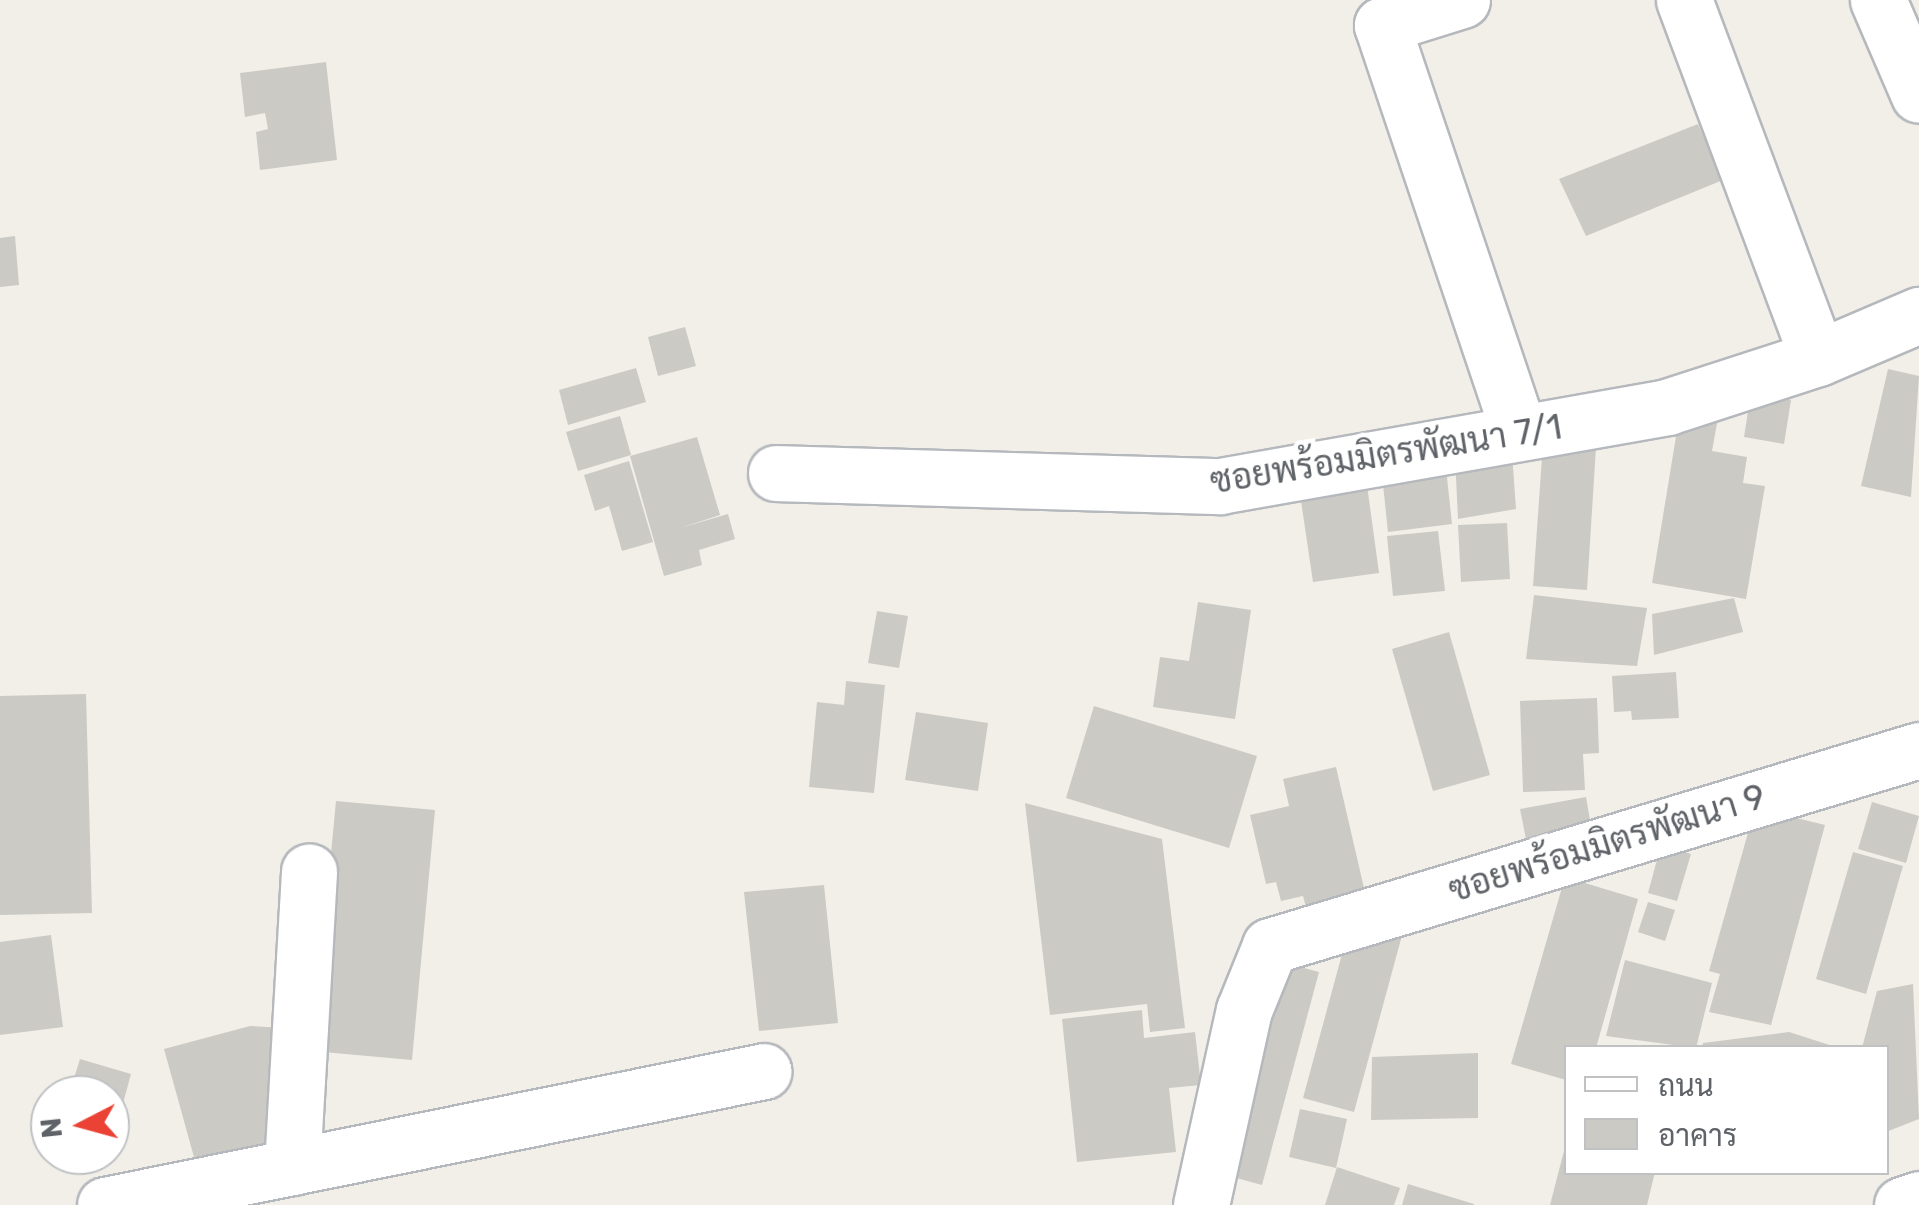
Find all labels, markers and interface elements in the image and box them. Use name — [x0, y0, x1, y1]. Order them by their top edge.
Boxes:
street label: ซอยพร้อมมิตรพัฒนา 7/1 — [1207, 405, 1565, 503]
street label: ซอยพร้อมมิตรพัฒนา 9 — [1444, 775, 1770, 911]
legend — [1564, 1045, 1889, 1175]
text: ถนน — [1658, 1068, 1714, 1104]
north arrow — [30, 1075, 130, 1175]
text: N — [34, 1116, 69, 1140]
text: อาคาร — [1658, 1118, 1737, 1154]

